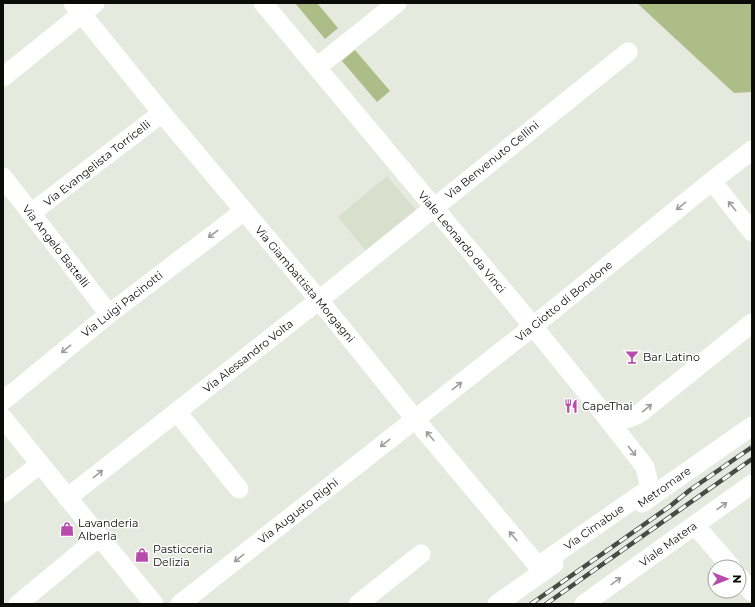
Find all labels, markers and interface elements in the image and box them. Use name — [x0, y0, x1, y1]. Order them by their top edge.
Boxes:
street label: Via Evangelista Torricelli — [41, 117, 153, 209]
street label: Via Benvenuto Cellini — [442, 118, 542, 202]
street label: Viale Leonardo da Vinci — [415, 188, 509, 296]
one-way arrow — [676, 201, 687, 210]
one-way arrow — [727, 201, 736, 212]
street label: Via Angelo Battelli — [19, 202, 93, 290]
street label: Via Giambattista Morgagni — [252, 223, 358, 345]
one-way arrow — [207, 230, 218, 239]
street label: Via Giotto di Bondone — [513, 257, 616, 344]
street label: Via Luigi Pacinotti — [79, 268, 165, 340]
street label: Via Alessandro Volta — [200, 316, 296, 396]
one-way arrow — [61, 344, 72, 353]
bar icon: Bar Latino — [624, 349, 640, 365]
place label: Bar Latino — [643, 350, 700, 364]
one-way arrow — [452, 382, 463, 390]
restaurant icon: CapeThai — [563, 398, 579, 414]
place label: CapeThai — [582, 399, 632, 413]
one-way arrow — [642, 403, 653, 412]
one-way arrow — [425, 430, 434, 441]
one-way arrow — [379, 438, 390, 447]
one-way arrow — [628, 445, 636, 456]
street label: Metromare — [635, 463, 694, 510]
one-way arrow — [92, 469, 103, 478]
street label: Via Augusto Righi — [255, 475, 341, 547]
street label: Via Cimabue — [561, 501, 627, 553]
one-way arrow — [716, 502, 727, 510]
place label: Lavanderia Alberla — [78, 516, 138, 543]
street label: Viale Matera — [636, 518, 700, 570]
shop icon: Lavanderia Alberla — [59, 521, 75, 537]
one-way arrow — [508, 530, 517, 541]
place label: Pasticceria Delizia — [153, 542, 213, 569]
shop icon: Pasticceria Delizia — [134, 547, 150, 563]
one-way arrow — [233, 554, 244, 562]
north arrow — [707, 559, 747, 599]
text: N — [730, 575, 744, 583]
one-way arrow — [610, 577, 621, 585]

